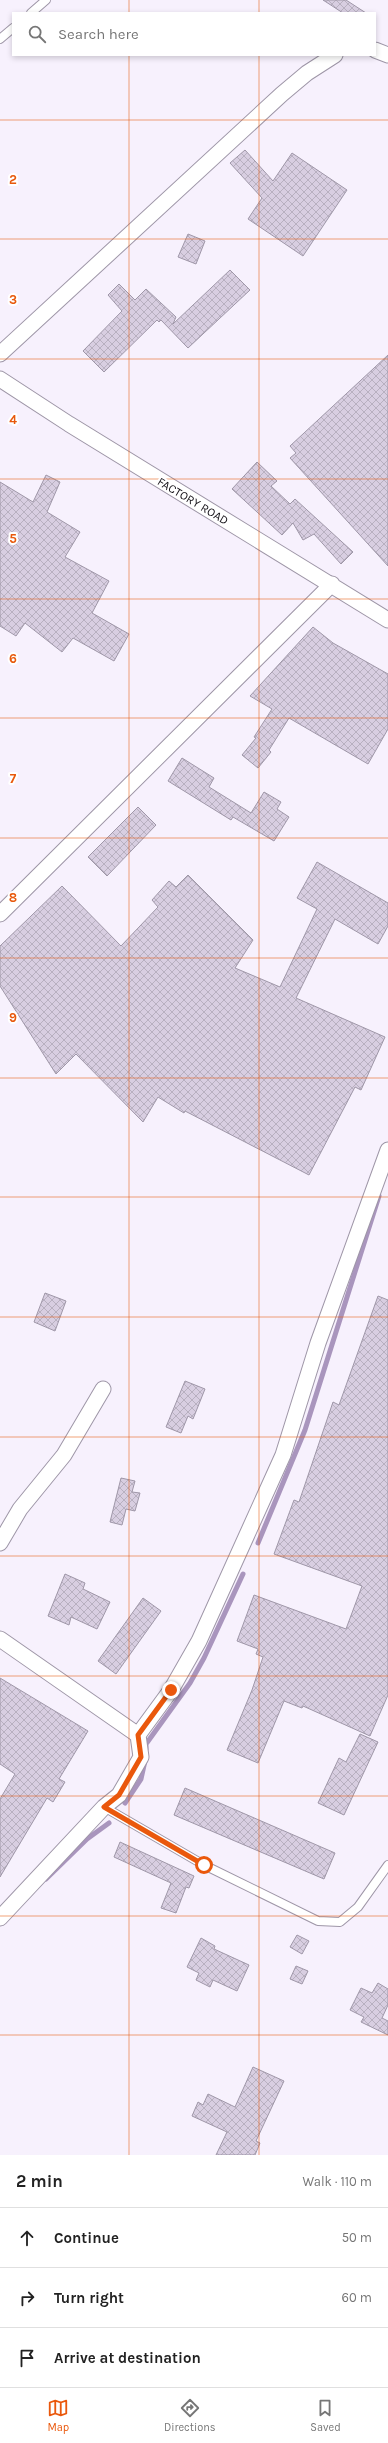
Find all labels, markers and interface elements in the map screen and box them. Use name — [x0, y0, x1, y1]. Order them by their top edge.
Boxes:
search box — [12, 12, 376, 56]
icon: search — [26, 23, 48, 45]
text: Search here — [58, 25, 139, 43]
text: 2 — [9, 172, 17, 187]
text: 3 — [9, 292, 17, 307]
text: 4 — [9, 412, 17, 427]
street label: FACTORY ROAD — [155, 474, 231, 528]
text: 5 — [9, 531, 17, 546]
text: 6 — [9, 651, 17, 666]
text: 7 — [10, 771, 17, 786]
text: 8 — [9, 890, 17, 905]
text: 9 — [9, 1010, 17, 1025]
route end — [162, 1681, 180, 1699]
route start — [195, 1856, 213, 1874]
text: 2 min — [16, 2171, 63, 2191]
text: Walk · 110 m — [303, 2174, 372, 2189]
icon: ahead — [16, 2227, 38, 2249]
text: Continue — [54, 2229, 119, 2247]
text: 50 m — [342, 2230, 372, 2245]
icon: right — [16, 2287, 38, 2309]
text: Turn right — [54, 2289, 124, 2307]
text: 60 m — [342, 2290, 372, 2305]
icon: arrive — [16, 2347, 38, 2369]
text: Arrive at destination — [54, 2349, 201, 2367]
tab: Map — [47, 2397, 69, 2434]
tab: Directions — [164, 2397, 216, 2434]
tab: Saved — [310, 2397, 341, 2434]

